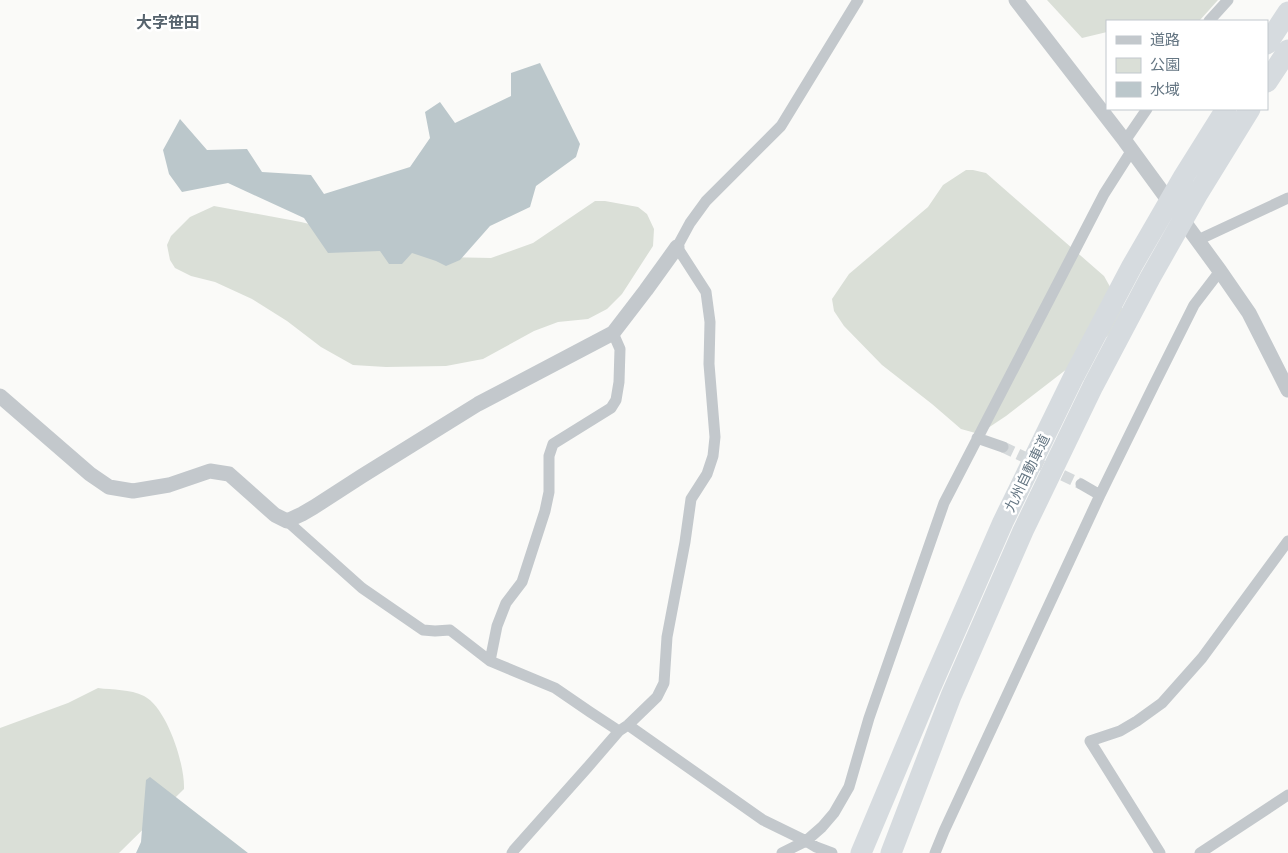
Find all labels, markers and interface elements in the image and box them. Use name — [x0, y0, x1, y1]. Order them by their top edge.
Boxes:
district label: 大字笹田 — [136, 13, 200, 32]
legend — [1106, 20, 1268, 110]
text: 道路 — [1150, 31, 1180, 48]
text: 公園 — [1150, 56, 1180, 73]
text: 水域 — [1150, 81, 1180, 98]
street label: 九州自動車道 — [1001, 432, 1053, 514]

